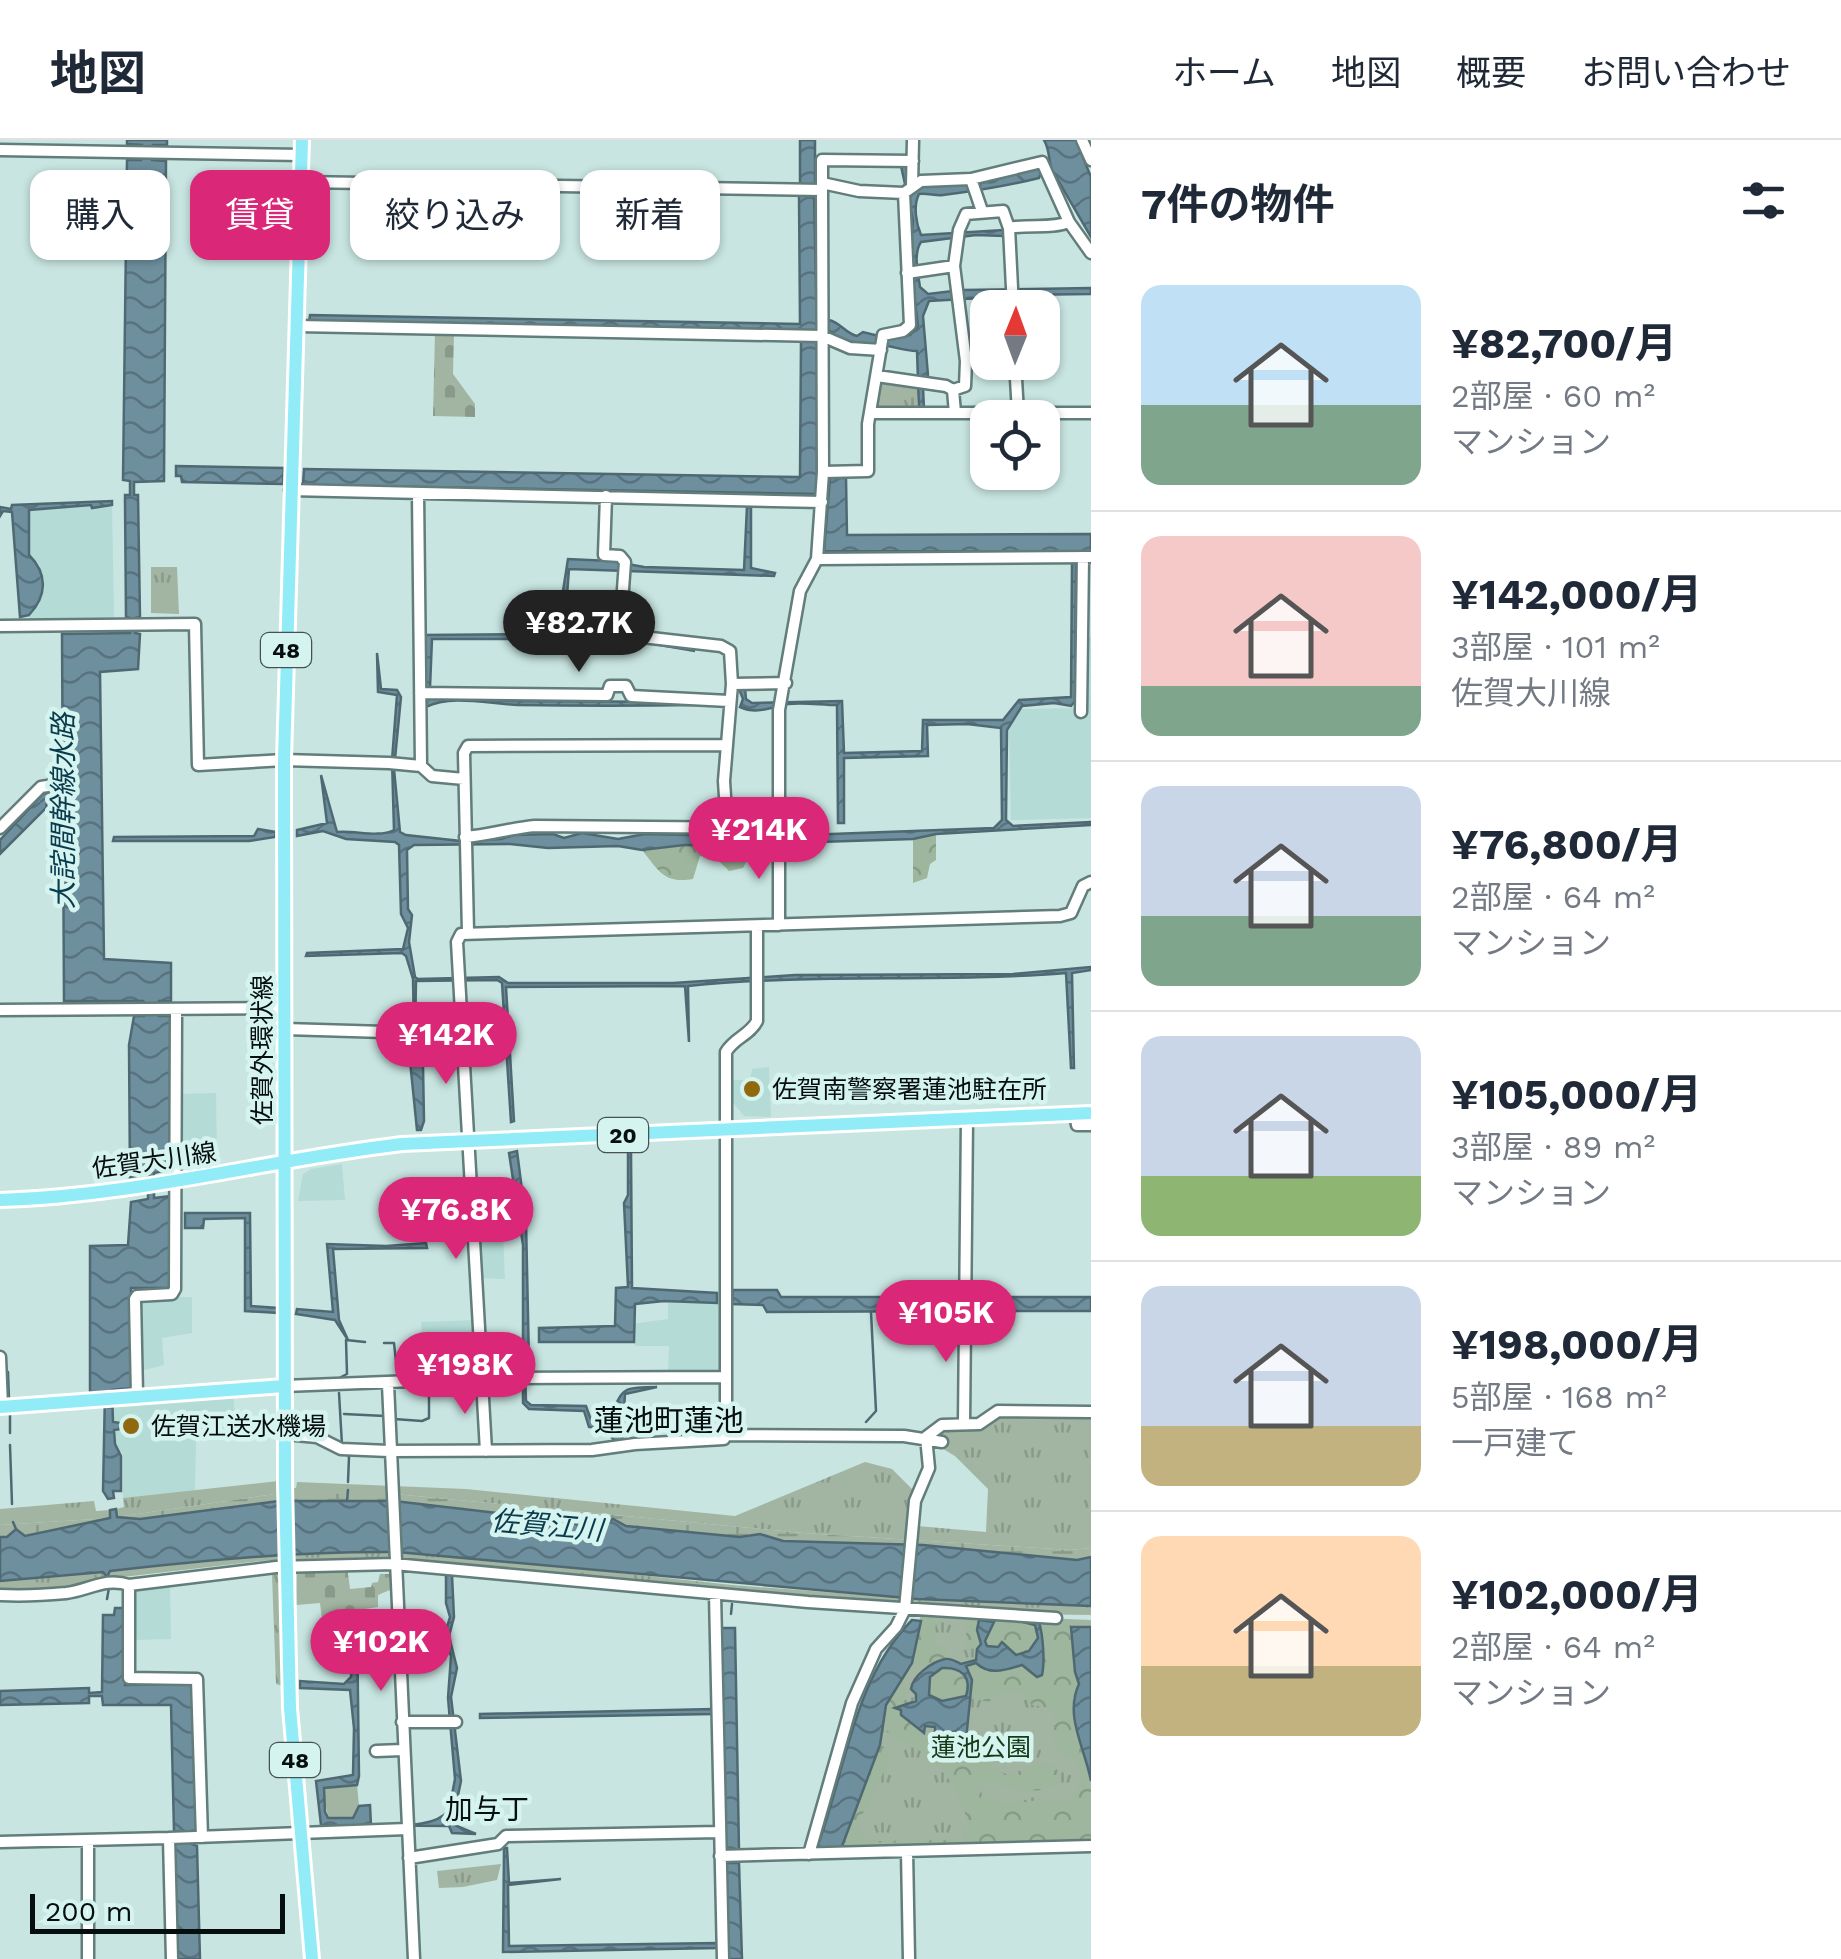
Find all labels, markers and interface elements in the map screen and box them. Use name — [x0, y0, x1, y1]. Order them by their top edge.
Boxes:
text: 地図 — [50, 45, 146, 102]
text: ホーム — [1172, 52, 1276, 94]
text: 地図 — [1331, 52, 1401, 94]
text: 概要 — [1456, 52, 1526, 94]
text: お問い合わせ — [1581, 52, 1791, 94]
chip: 購入 — [30, 170, 170, 260]
chip: 賃貸 — [190, 170, 330, 260]
chip: 絞り込み — [350, 170, 560, 260]
chip: 新着 — [580, 170, 720, 260]
icon: filters — [1736, 173, 1791, 228]
text: 7件の物件 — [1141, 180, 1335, 229]
north arrow — [970, 290, 1060, 380]
map controls — [970, 290, 1060, 490]
text: ¥82,700/月 — [1451, 319, 1677, 368]
icon: home — [1221, 325, 1341, 445]
text: 2部屋 · 60 m² — [1451, 377, 1655, 415]
button: locate — [970, 400, 1060, 490]
text: マンション — [1451, 423, 1611, 461]
text: ¥142,000/月 — [1451, 570, 1702, 619]
icon: home — [1221, 576, 1341, 696]
pin: ¥82.7K — [498, 590, 660, 675]
text: ¥82.7K — [525, 603, 633, 641]
text: 3部屋 · 101 m² — [1451, 628, 1660, 666]
road number: 48 — [261, 633, 311, 667]
text: 佐賀大川線 — [1451, 674, 1611, 712]
water label: 大詫間幹線水路 — [47, 711, 80, 909]
pin: ¥214K — [689, 797, 829, 882]
text: ¥214K — [710, 810, 808, 848]
text: ¥76,800/月 — [1451, 820, 1683, 869]
icon: home — [1221, 826, 1341, 946]
text: 2部屋 · 64 m² — [1451, 878, 1655, 916]
text: マンション — [1451, 924, 1611, 962]
street label: 佐賀外環状線 — [248, 975, 277, 1125]
pin: ¥142K — [376, 1002, 516, 1087]
text: ¥142K — [398, 1015, 494, 1053]
text: ¥105,000/月 — [1451, 1070, 1702, 1119]
place label: 佐賀南警察署蓮池駐在所 — [772, 1075, 1047, 1104]
icon: home — [1221, 1076, 1341, 1196]
marker: 佐賀南警察署蓮池駐在所 — [741, 1078, 763, 1100]
road number: 20 — [598, 1118, 648, 1152]
text: 3部屋 · 89 m² — [1451, 1128, 1655, 1166]
street label: 佐賀大川線 — [90, 1137, 218, 1184]
text: マンション — [1451, 1174, 1611, 1212]
pin: ¥76.8K — [375, 1177, 537, 1262]
text: ¥76.8K — [400, 1190, 512, 1228]
pin: ¥105K — [876, 1280, 1016, 1365]
text: ¥105K — [898, 1293, 994, 1331]
text: ¥198,000/月 — [1451, 1320, 1703, 1369]
icon: home — [1221, 1326, 1341, 1446]
pin: ¥198K — [395, 1332, 535, 1417]
text: ¥198K — [416, 1345, 514, 1383]
text: 5部屋 · 168 m² — [1451, 1378, 1667, 1416]
district label: 蓮池町蓮池 — [594, 1403, 744, 1438]
place label: 佐賀江送水機場 — [151, 1412, 326, 1441]
marker: 佐賀江送水機場 — [120, 1415, 142, 1437]
text: 一戸建て — [1451, 1424, 1579, 1462]
water label: 佐賀江川 — [490, 1504, 607, 1547]
text: ¥102,000/月 — [1451, 1570, 1703, 1619]
icon: home — [1221, 1576, 1341, 1696]
pin: ¥102K — [311, 1609, 451, 1694]
text: ¥102K — [333, 1622, 429, 1660]
text: 2部屋 · 64 m² — [1451, 1628, 1655, 1666]
text: マンション — [1451, 1674, 1611, 1712]
park label: 蓮池公園 — [931, 1733, 1031, 1762]
road number: 48 — [270, 1743, 320, 1777]
district label: 加与丁 — [445, 1793, 529, 1826]
scale bar — [30, 1889, 285, 1934]
text: 200 m — [45, 1895, 132, 1928]

